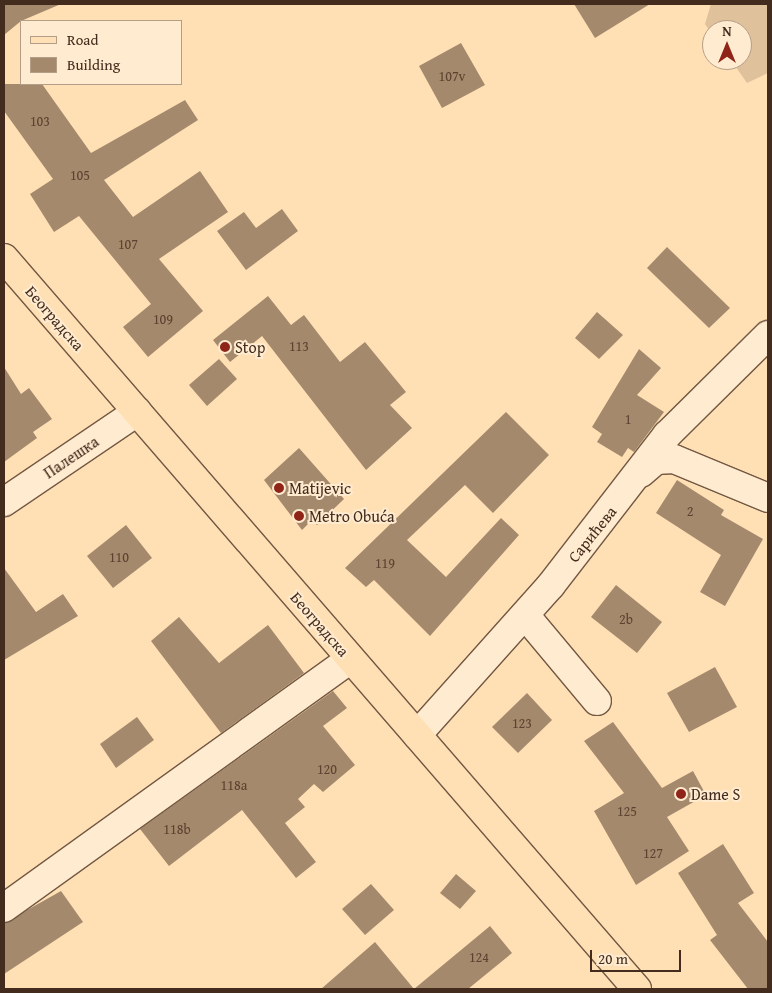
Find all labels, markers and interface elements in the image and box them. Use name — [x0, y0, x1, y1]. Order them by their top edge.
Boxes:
legend — [20, 20, 182, 85]
north arrow — [702, 20, 752, 70]
text: N — [722, 21, 732, 41]
text: Road — [67, 29, 98, 50]
text: Building — [67, 54, 120, 75]
house number: 107v — [438, 68, 466, 84]
house number: 103 — [30, 113, 50, 129]
house number: 105 — [70, 167, 90, 183]
house number: 107 — [118, 236, 138, 252]
street label: Београдска — [22, 282, 88, 354]
house number: 109 — [153, 311, 173, 327]
place label: Stop — [235, 337, 265, 357]
house number: 113 — [289, 338, 309, 354]
marker: Stop — [219, 341, 231, 353]
house number: 1 — [625, 411, 631, 427]
street label: Палешка — [40, 432, 102, 482]
place label: Matijevic — [289, 478, 351, 498]
marker: Matijevic — [273, 482, 285, 494]
street label: Сарићева — [564, 502, 620, 566]
house number: 2 — [687, 503, 693, 519]
place label: Metro Obuća — [309, 506, 395, 526]
marker: Metro Obuća — [293, 510, 305, 522]
house number: 110 — [109, 549, 129, 565]
house number: 119 — [375, 555, 395, 571]
street label: Београдска — [287, 588, 353, 660]
house number: 2b — [619, 611, 633, 627]
house number: 123 — [512, 715, 532, 731]
house number: 120 — [317, 761, 337, 777]
house number: 118a — [221, 777, 247, 793]
place label: Dame S — [691, 784, 740, 804]
marker: Dame S — [675, 788, 687, 800]
house number: 125 — [617, 803, 637, 819]
house number: 118b — [163, 821, 191, 837]
house number: 127 — [643, 845, 663, 861]
scale bar — [592, 940, 683, 972]
text: 20 m — [598, 948, 628, 969]
house number: 124 — [469, 949, 489, 965]

